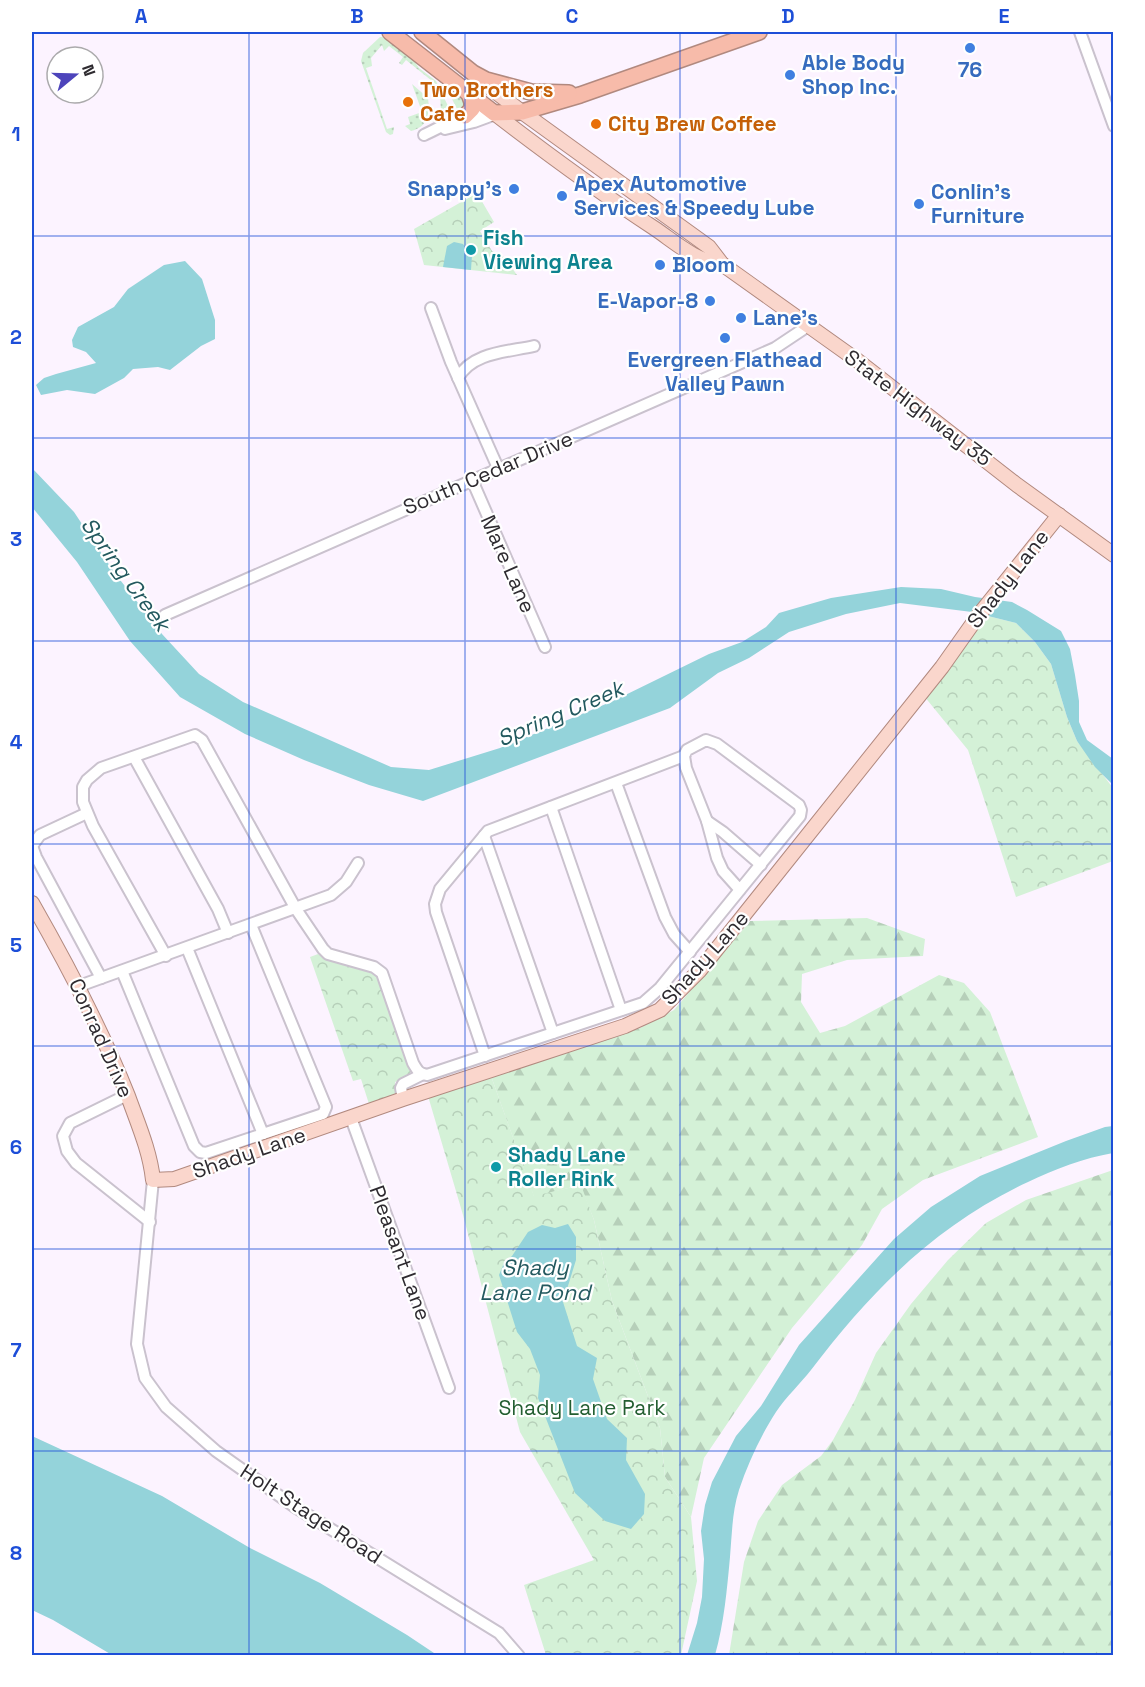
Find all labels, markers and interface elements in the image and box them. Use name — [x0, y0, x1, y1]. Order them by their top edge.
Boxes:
text: A — [135, 3, 148, 29]
text: B — [350, 3, 364, 29]
text: C — [566, 3, 579, 29]
text: D — [781, 3, 795, 29]
text: E — [998, 3, 1010, 29]
marker: 76 — [963, 41, 977, 55]
north arrow — [45, 45, 105, 105]
place label: Able Body Shop Inc. — [802, 49, 905, 100]
place label: 76 — [958, 56, 982, 83]
text: N — [77, 62, 100, 79]
marker: Able Body Shop Inc. — [783, 68, 797, 82]
place label: Two Brothers Cafe — [420, 76, 554, 127]
marker: Two Brothers Cafe — [401, 95, 415, 109]
place label: City Brew Coffee — [608, 110, 777, 137]
marker: City Brew Coffee — [589, 117, 603, 131]
text: 1 — [11, 121, 21, 147]
place label: Apex Automotive Services & Speedy Lube — [574, 170, 815, 221]
place label: Snappy's — [408, 175, 502, 202]
place label: Conlin's Furniture — [931, 178, 1025, 229]
marker: Snappy's — [507, 182, 521, 196]
marker: Apex Automotive Services & Speedy Lube — [555, 189, 569, 203]
marker: Conlin's Furniture — [912, 197, 926, 211]
place label: Fish Viewing Area — [483, 224, 613, 275]
marker: Fish Viewing Area — [464, 243, 478, 257]
place label: Bloom — [672, 251, 735, 278]
marker: Bloom — [653, 258, 667, 272]
place label: E-Vapor-8 — [598, 287, 698, 314]
marker: E-Vapor-8 — [703, 294, 717, 308]
place label: Lane's — [753, 304, 818, 331]
marker: Lane's — [734, 311, 748, 325]
text: 2 — [10, 324, 22, 350]
marker: Evergreen Flathead Valley Pawn — [718, 331, 732, 345]
street label: State Highway 35 — [839, 343, 998, 472]
place label: Evergreen Flathead Valley Pawn — [628, 346, 822, 397]
street label: South Cedar Drive — [399, 425, 577, 520]
water label: Spring Creek — [75, 511, 178, 638]
street label: Mare Lane — [475, 511, 542, 617]
street label: Shady Lane — [961, 524, 1055, 634]
text: 3 — [10, 526, 22, 552]
water label: Spring Creek — [493, 673, 629, 752]
text: 4 — [10, 729, 23, 755]
street label: Shady Lane — [655, 905, 754, 1011]
text: 5 — [10, 932, 22, 958]
street label: Conrad Drive — [63, 974, 140, 1102]
street label: Shady Lane — [189, 1121, 309, 1185]
text: 6 — [10, 1134, 22, 1160]
place label: Shady Lane Roller Rink — [508, 1141, 626, 1192]
marker: Shady Lane Roller Rink — [489, 1160, 503, 1174]
street label: Pleasant Lane — [364, 1182, 437, 1324]
water label: Shady Lane Pond — [480, 1253, 593, 1306]
text: 7 — [10, 1337, 22, 1363]
park label: Shady Lane Park — [498, 1394, 666, 1421]
street label: Holt Stage Road — [235, 1458, 387, 1570]
text: 8 — [10, 1540, 22, 1566]

